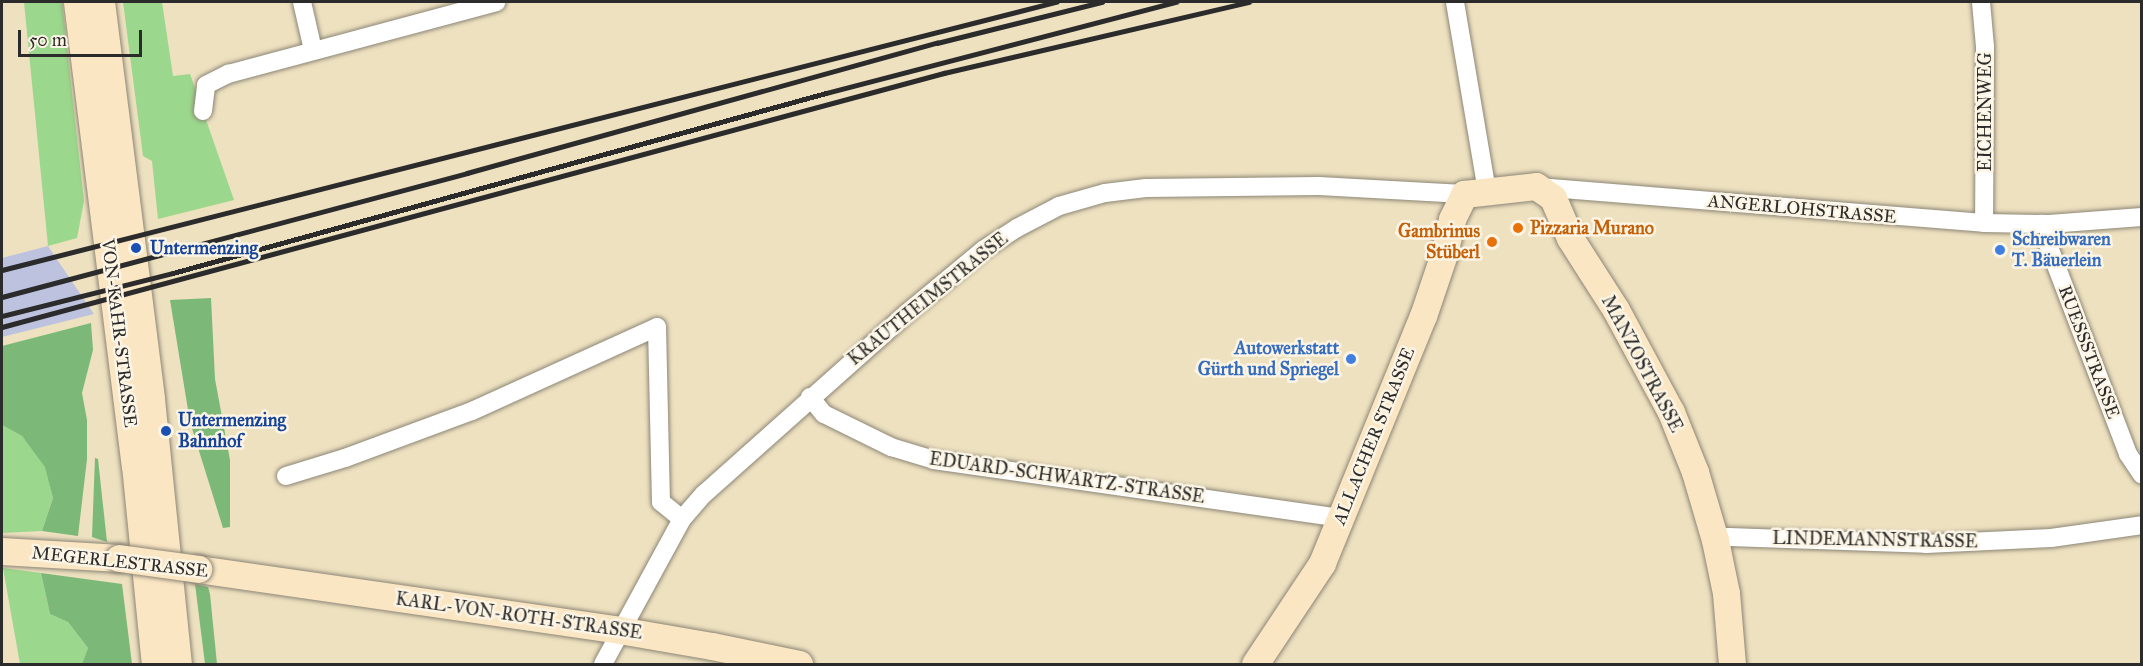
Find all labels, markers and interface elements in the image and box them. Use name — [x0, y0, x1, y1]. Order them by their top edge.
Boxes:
scale bar — [21, 18, 146, 56]
text: 50 m — [29, 29, 67, 51]
street label: EICHENWEG — [1974, 52, 1996, 172]
street label: ANGERLOHSTRASSE — [1707, 190, 1897, 228]
place label: Pizzaria Murano — [1530, 217, 1654, 239]
place label: Gambrinus Stüberl — [1398, 221, 1480, 264]
marker: Pizzaria Murano — [1511, 221, 1525, 235]
street label: KRAUTHEIMSTRASSE — [844, 228, 1012, 370]
place label: Schreibwaren T. Bäuerlein — [2012, 229, 2111, 272]
marker: Gambrinus Stüberl — [1485, 235, 1499, 249]
street label: VON-KAHR-STRASSE — [97, 237, 141, 429]
place label: Untermenzing — [150, 237, 258, 259]
marker: Untermenzing — [127, 239, 145, 257]
marker: Schreibwaren T. Bäuerlein — [1993, 243, 2007, 257]
street label: RUESSSTRASSE — [2054, 282, 2124, 422]
street label: MANZOSTRASSE — [1597, 292, 1687, 436]
place label: Autowerkstatt Gürth und Spriegel — [1198, 338, 1339, 380]
street label: ALLACHER STRASSE — [1329, 344, 1419, 528]
marker: Autowerkstatt Gürth und Spriegel — [1344, 352, 1358, 366]
place label: Untermenzing Bahnhof — [178, 410, 286, 452]
marker: Untermenzing Bahnhof — [159, 424, 173, 438]
street label: EDUARD-SCHWARTZ-STRASSE — [928, 448, 1206, 508]
street label: LINDEMANNSTRASSE — [1772, 527, 1978, 553]
street label: MEGERLESTRASSE — [31, 542, 209, 582]
street label: KARL-VON-ROTH-STRASSE — [394, 588, 644, 644]

